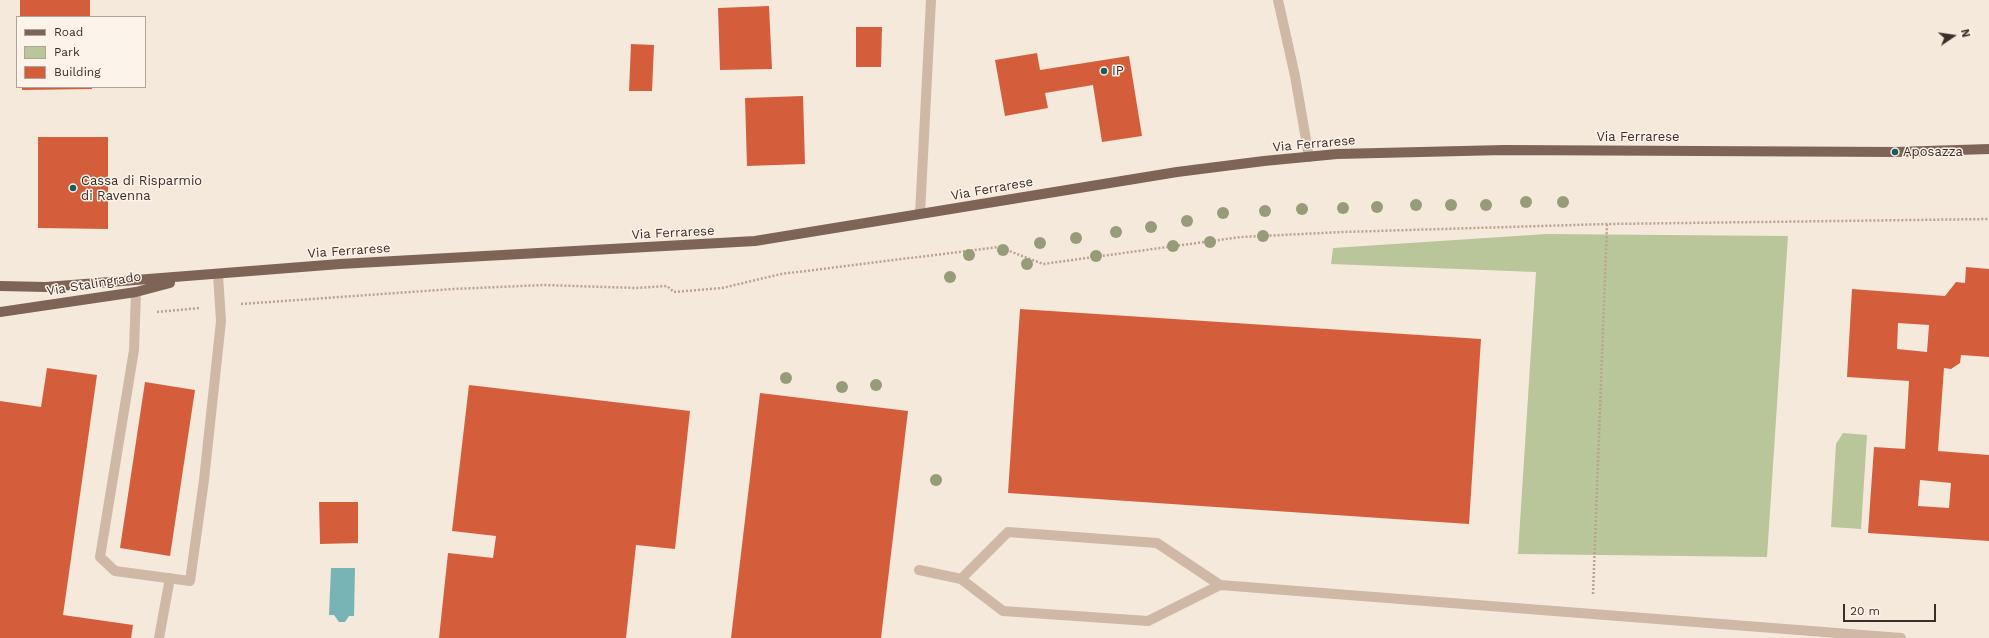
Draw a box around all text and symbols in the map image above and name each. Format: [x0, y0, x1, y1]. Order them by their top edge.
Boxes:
legend [16, 16, 146, 88]
north arrow [1933, 16, 1973, 56]
text: Road [54, 25, 83, 39]
text: N [1958, 28, 1972, 39]
text: Park [54, 45, 80, 59]
place label: IP [1112, 63, 1124, 79]
text: Building [54, 65, 101, 79]
marker: IP [1099, 66, 1109, 76]
street label: Via Ferrarese [1596, 129, 1680, 145]
street label: Via Ferrarese [1272, 133, 1356, 155]
place label: Aposazza [1903, 144, 1963, 160]
marker: Aposazza [1890, 147, 1900, 157]
place label: Cassa di Risparmio di Ravenna [81, 173, 202, 204]
street label: Via Ferrarese [950, 174, 1034, 204]
marker: Cassa di Risparmio di Ravenna [68, 183, 78, 193]
street label: Via Ferrarese [631, 223, 715, 243]
street label: Via Ferrarese [307, 240, 391, 262]
street label: Via Stalingrado [46, 269, 142, 299]
scale bar [1845, 596, 1938, 622]
text: 20 m [1850, 604, 1880, 618]

